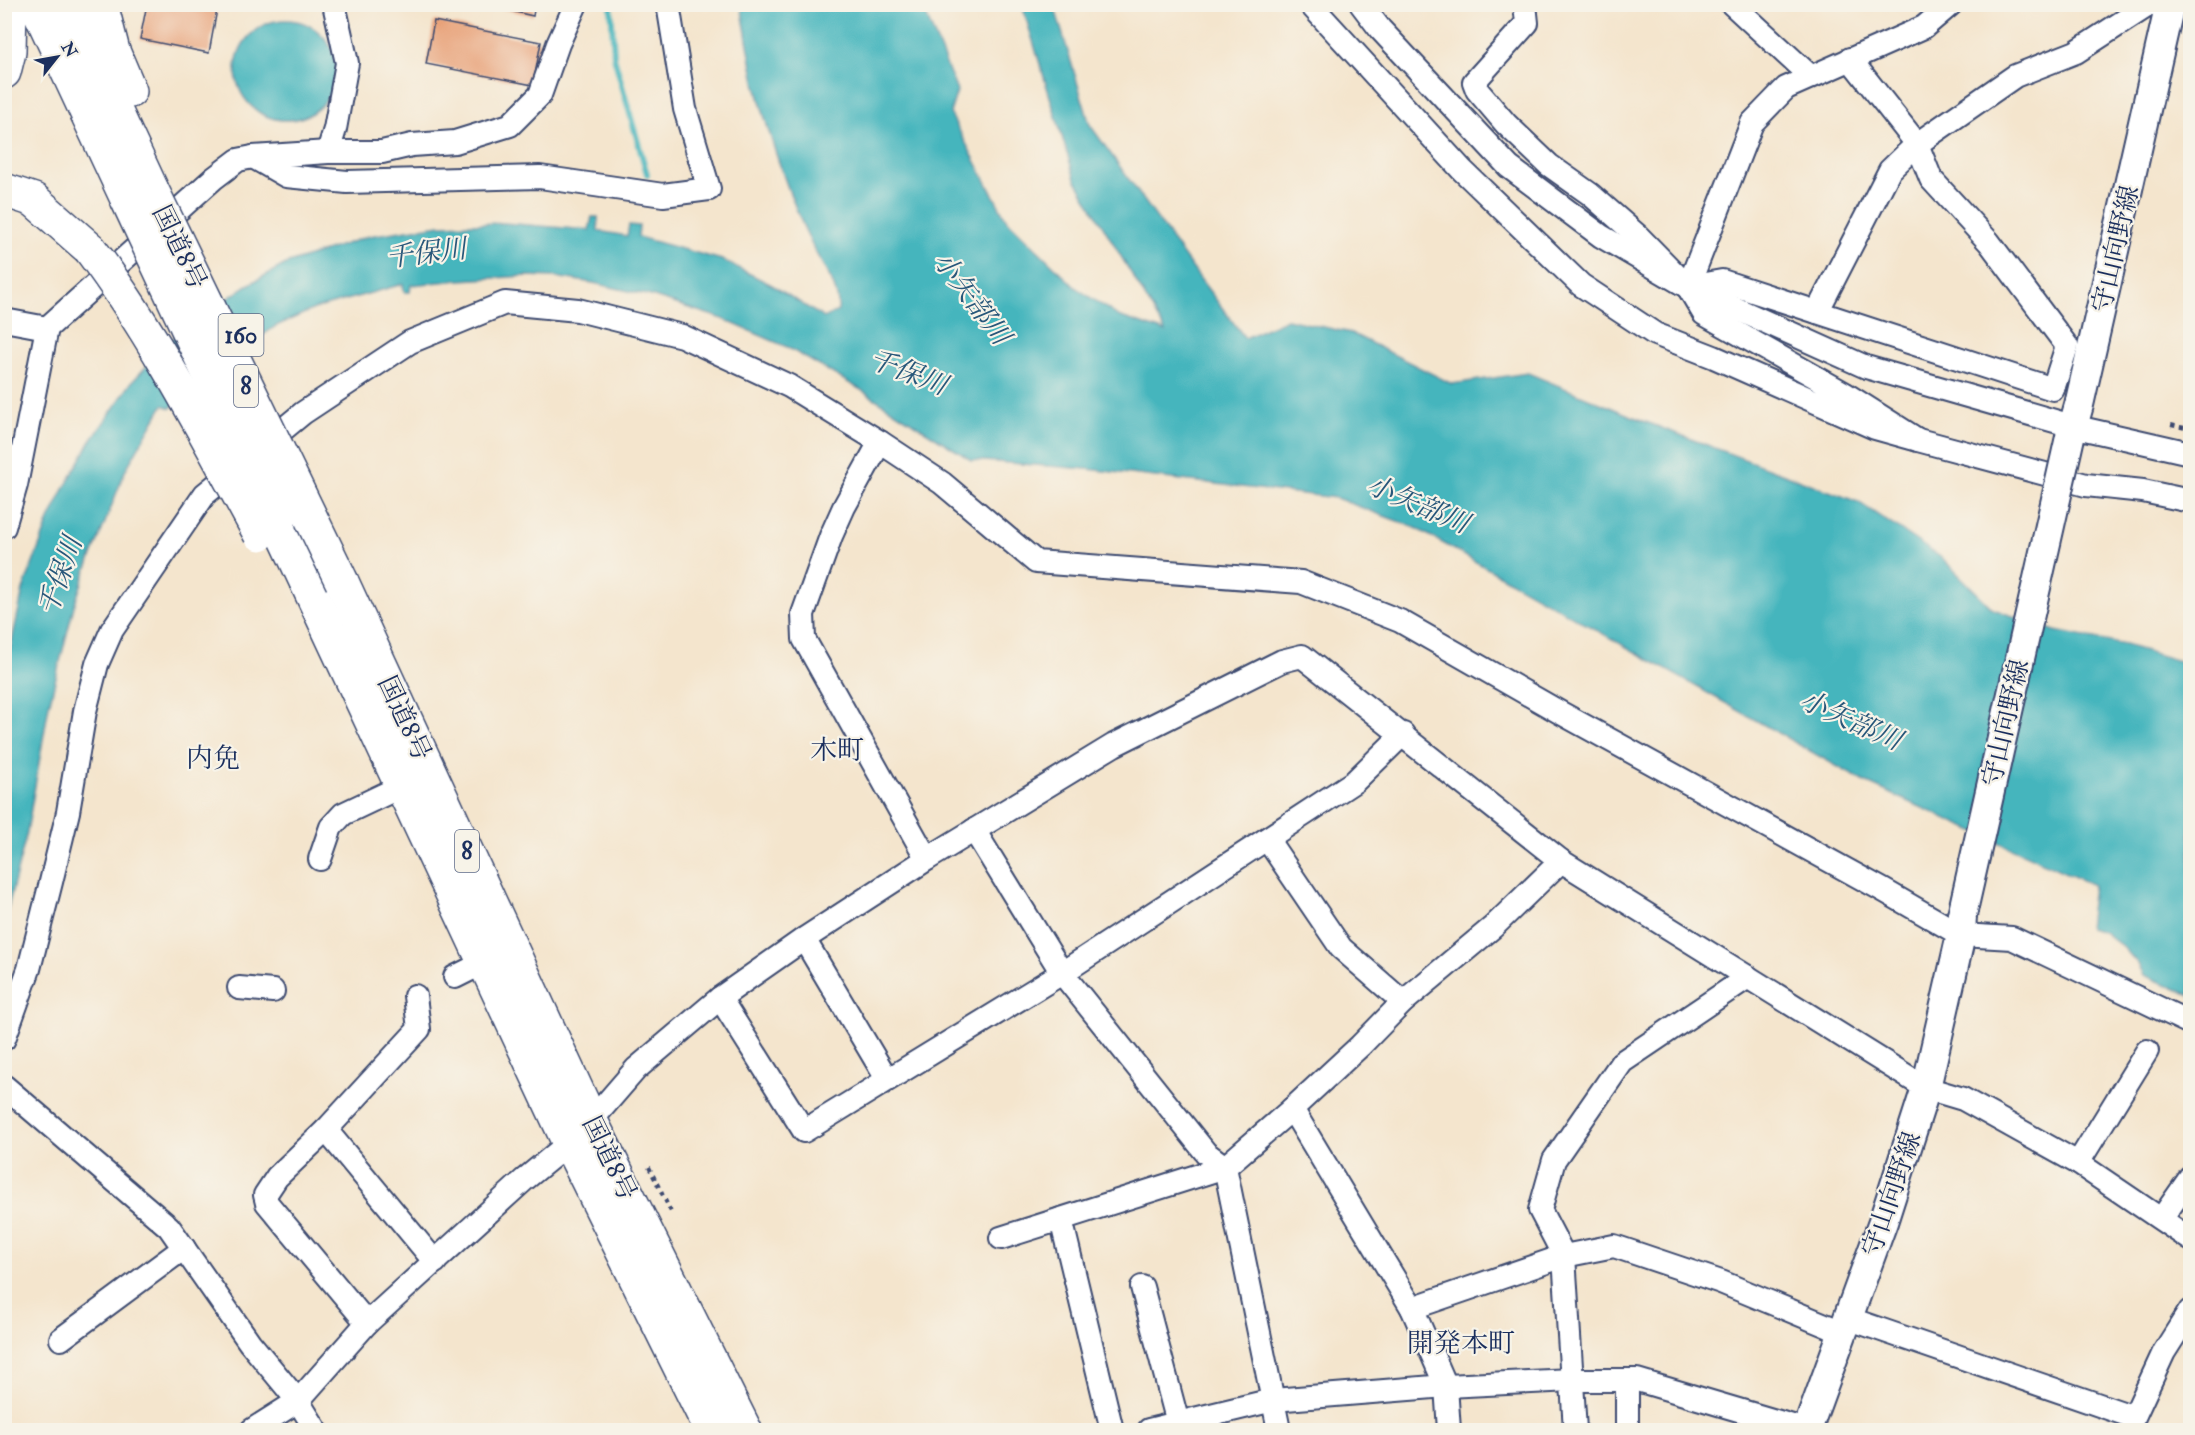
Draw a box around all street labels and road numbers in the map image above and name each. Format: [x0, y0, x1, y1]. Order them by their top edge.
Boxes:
street label: 守山向野線 [2086, 182, 2146, 316]
street label: 国道8号 [145, 200, 213, 295]
road number: 160 [218, 314, 264, 356]
road number: 8 [234, 365, 258, 407]
street label: 守山向野線 [1976, 656, 2036, 790]
street label: 国道8号 [371, 671, 438, 766]
road number: 8 [455, 830, 479, 872]
street label: 国道8号 [575, 1111, 643, 1206]
street label: 守山向野線 [1856, 1128, 1928, 1261]

